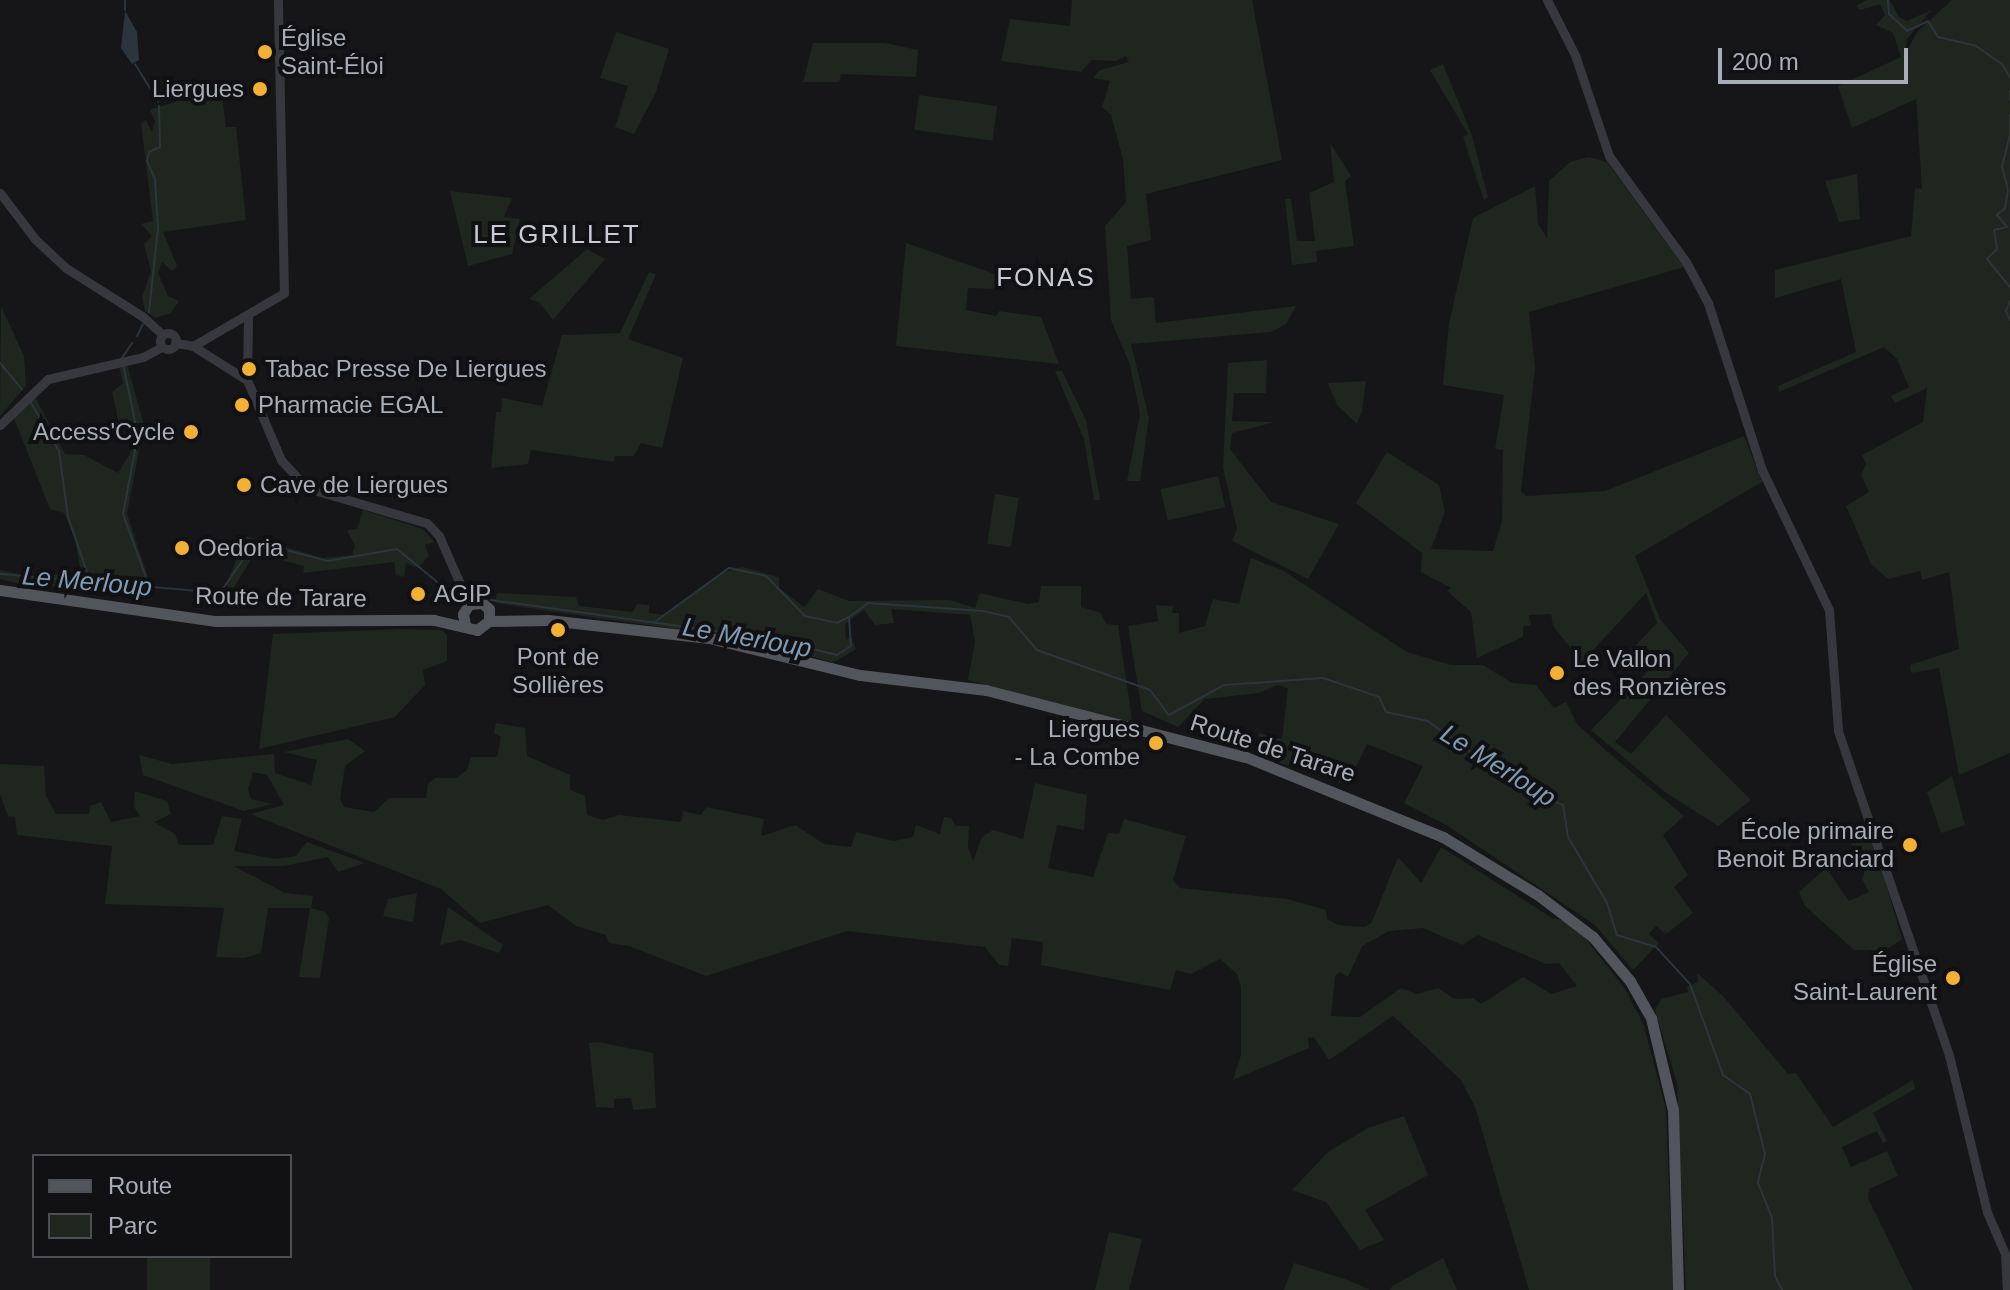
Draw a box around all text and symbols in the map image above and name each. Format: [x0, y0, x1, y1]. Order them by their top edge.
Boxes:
place label: Église Saint-Éloi [281, 24, 384, 80]
scale bar [1722, 32, 1912, 82]
marker: Église Saint-Éloi [256, 43, 274, 61]
text: 200 m [1732, 48, 1799, 75]
place label: Liergues [152, 75, 244, 103]
marker: Liergues [251, 80, 269, 98]
district label: LE GRILLET [473, 219, 641, 251]
district label: FONAS [996, 262, 1096, 294]
place label: Tabac Presse De Liergues [265, 355, 546, 383]
marker: Tabac Presse De Liergues [240, 360, 258, 378]
place label: Pharmacie EGAL [258, 391, 443, 419]
marker: Pharmacie EGAL [233, 396, 251, 414]
place label: Access'Cycle [33, 418, 175, 446]
marker: Access'Cycle [182, 423, 200, 441]
place label: Cave de Liergues [260, 471, 448, 499]
marker: Cave de Liergues [235, 476, 253, 494]
place label: Oedoria [198, 534, 283, 562]
marker: Oedoria [173, 539, 191, 557]
water label: Le Merloup [21, 561, 153, 603]
place label: AGIP [434, 580, 491, 608]
street label: Route de Tarare [195, 581, 367, 613]
marker: AGIP [409, 585, 427, 603]
water label: Le Merloup [680, 611, 814, 665]
marker: Pont de Sollières [549, 621, 567, 639]
place label: Pont de Sollières [512, 643, 604, 699]
place label: Le Vallon des Ronzières [1573, 645, 1726, 701]
marker: Le Vallon des Ronzières [1548, 664, 1566, 682]
street label: Route de Tarare [1187, 708, 1359, 788]
place label: Liergues - La Combe [1015, 715, 1140, 771]
water label: Le Merloup [1435, 718, 1561, 814]
marker: Liergues - La Combe [1147, 734, 1165, 752]
place label: École primaire Benoit Branciard [1717, 817, 1894, 873]
marker: École primaire Benoit Branciard [1901, 836, 1919, 854]
place label: Église Saint-Laurent [1793, 950, 1937, 1006]
marker: Église Saint-Laurent [1944, 969, 1962, 987]
legend [32, 1154, 292, 1258]
text: Route [108, 1172, 172, 1199]
text: Parc [108, 1212, 157, 1239]

